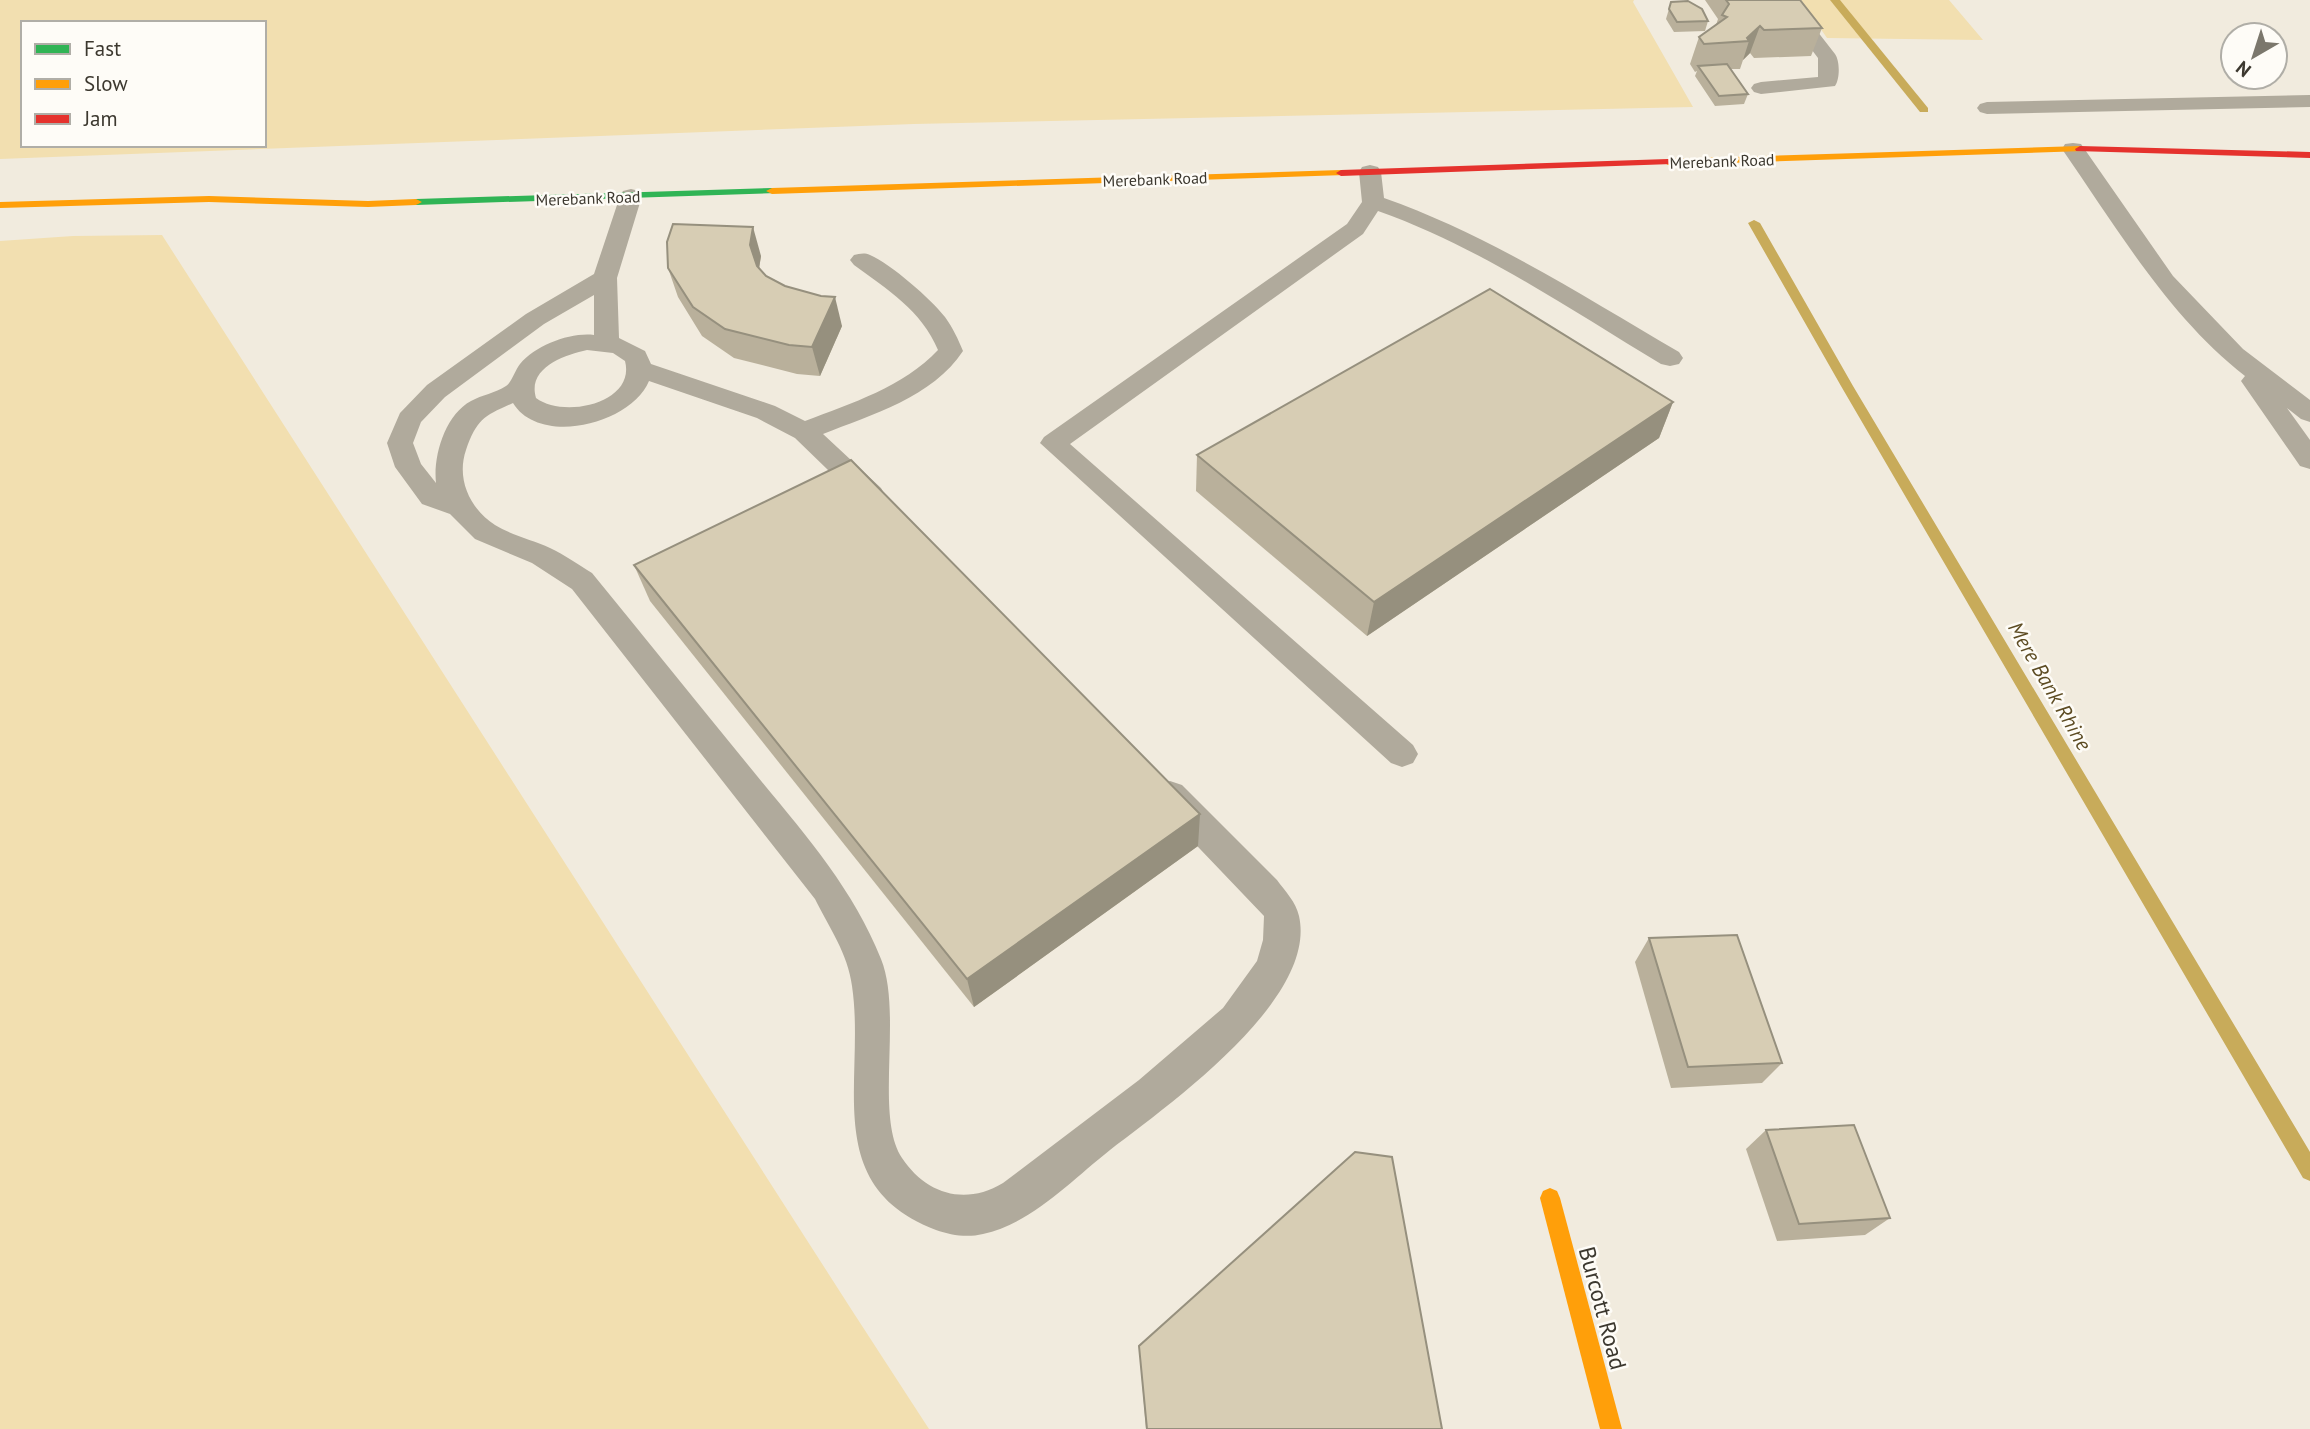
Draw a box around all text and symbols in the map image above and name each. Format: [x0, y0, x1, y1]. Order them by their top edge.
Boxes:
legend [21, 21, 266, 147]
north arrow [2219, 21, 2289, 91]
text: Fast [84, 35, 121, 62]
text: N [2231, 56, 2256, 82]
text: Slow [84, 70, 128, 97]
text: Jam [83, 105, 118, 132]
street label: Merebank Road [1669, 149, 1775, 173]
street label: Merebank Road [1102, 167, 1208, 191]
street label: Merebank Road [535, 186, 641, 210]
water label: Mere Bank Rhine [2002, 617, 2098, 755]
street label: Burcott Road [1573, 1243, 1633, 1373]

